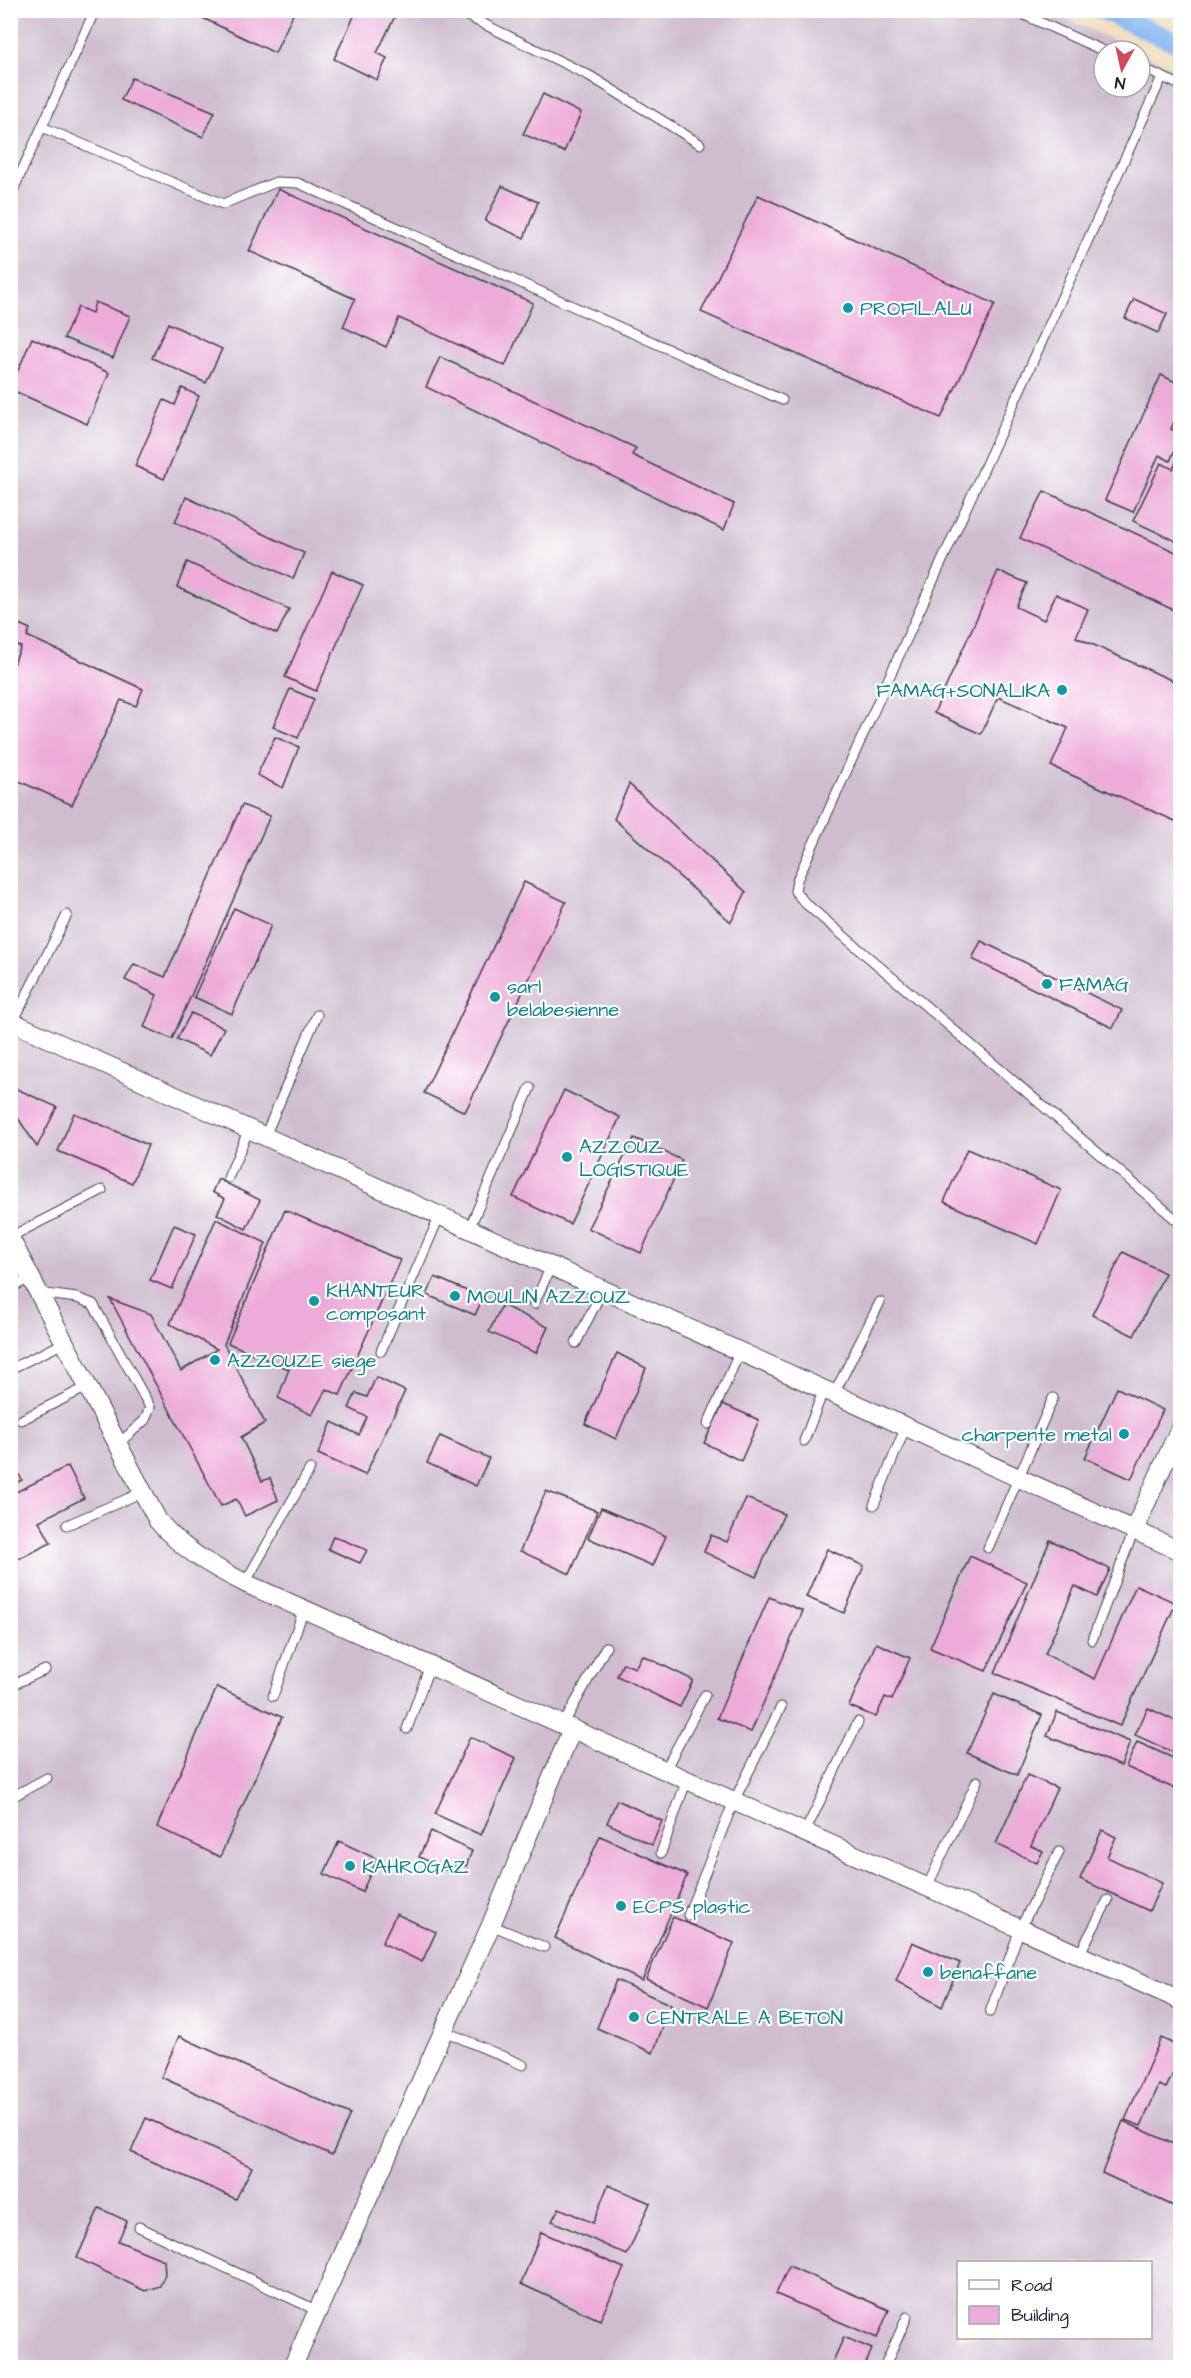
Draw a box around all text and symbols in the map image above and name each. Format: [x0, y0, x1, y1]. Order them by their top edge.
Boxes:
north arrow [1092, 39, 1152, 99]
text: N [1114, 71, 1127, 94]
place label: PROFIL.ALU [860, 295, 972, 323]
marker: PROFIL.ALU [841, 301, 855, 315]
place label: FAMAG+SONALIKA [876, 677, 1050, 705]
marker: FAMAG+SONALIKA [1055, 683, 1069, 697]
place label: FAMAG [1059, 971, 1129, 999]
place label: sarl belabesienne [507, 973, 619, 1024]
marker: FAMAG [1040, 977, 1054, 991]
marker: sarl belabesienne [488, 990, 502, 1004]
place label: AZZOUZ LOGISTIQUE [579, 1133, 689, 1184]
marker: AZZOUZ LOGISTIQUE [560, 1150, 574, 1164]
place label: KHANTEUR composant [326, 1277, 426, 1328]
place label: MOULIN AZZOUZ [467, 1283, 630, 1311]
marker: MOULIN AZZOUZ [448, 1289, 462, 1303]
marker: KHANTEUR composant [307, 1294, 321, 1308]
place label: AZZOUZE siege [227, 1347, 377, 1376]
marker: AZZOUZE siege [208, 1353, 222, 1367]
place label: charpente metal [962, 1421, 1112, 1449]
marker: charpente metal [1117, 1427, 1131, 1441]
place label: KAHROGAZ [362, 1853, 469, 1881]
marker: KAHROGAZ [343, 1859, 357, 1873]
place label: ECPS plastic [633, 1893, 751, 1921]
marker: ECPS plastic [614, 1899, 628, 1913]
place label: benaffane [940, 1959, 1037, 1987]
marker: benaffane [921, 1965, 935, 1979]
place label: CENTRALE A BETON [646, 2004, 843, 2032]
marker: CENTRALE A BETON [627, 2010, 641, 2024]
legend [957, 2261, 1152, 2339]
text: Road [1011, 2273, 1052, 2298]
text: Building [1011, 2303, 1069, 2329]

